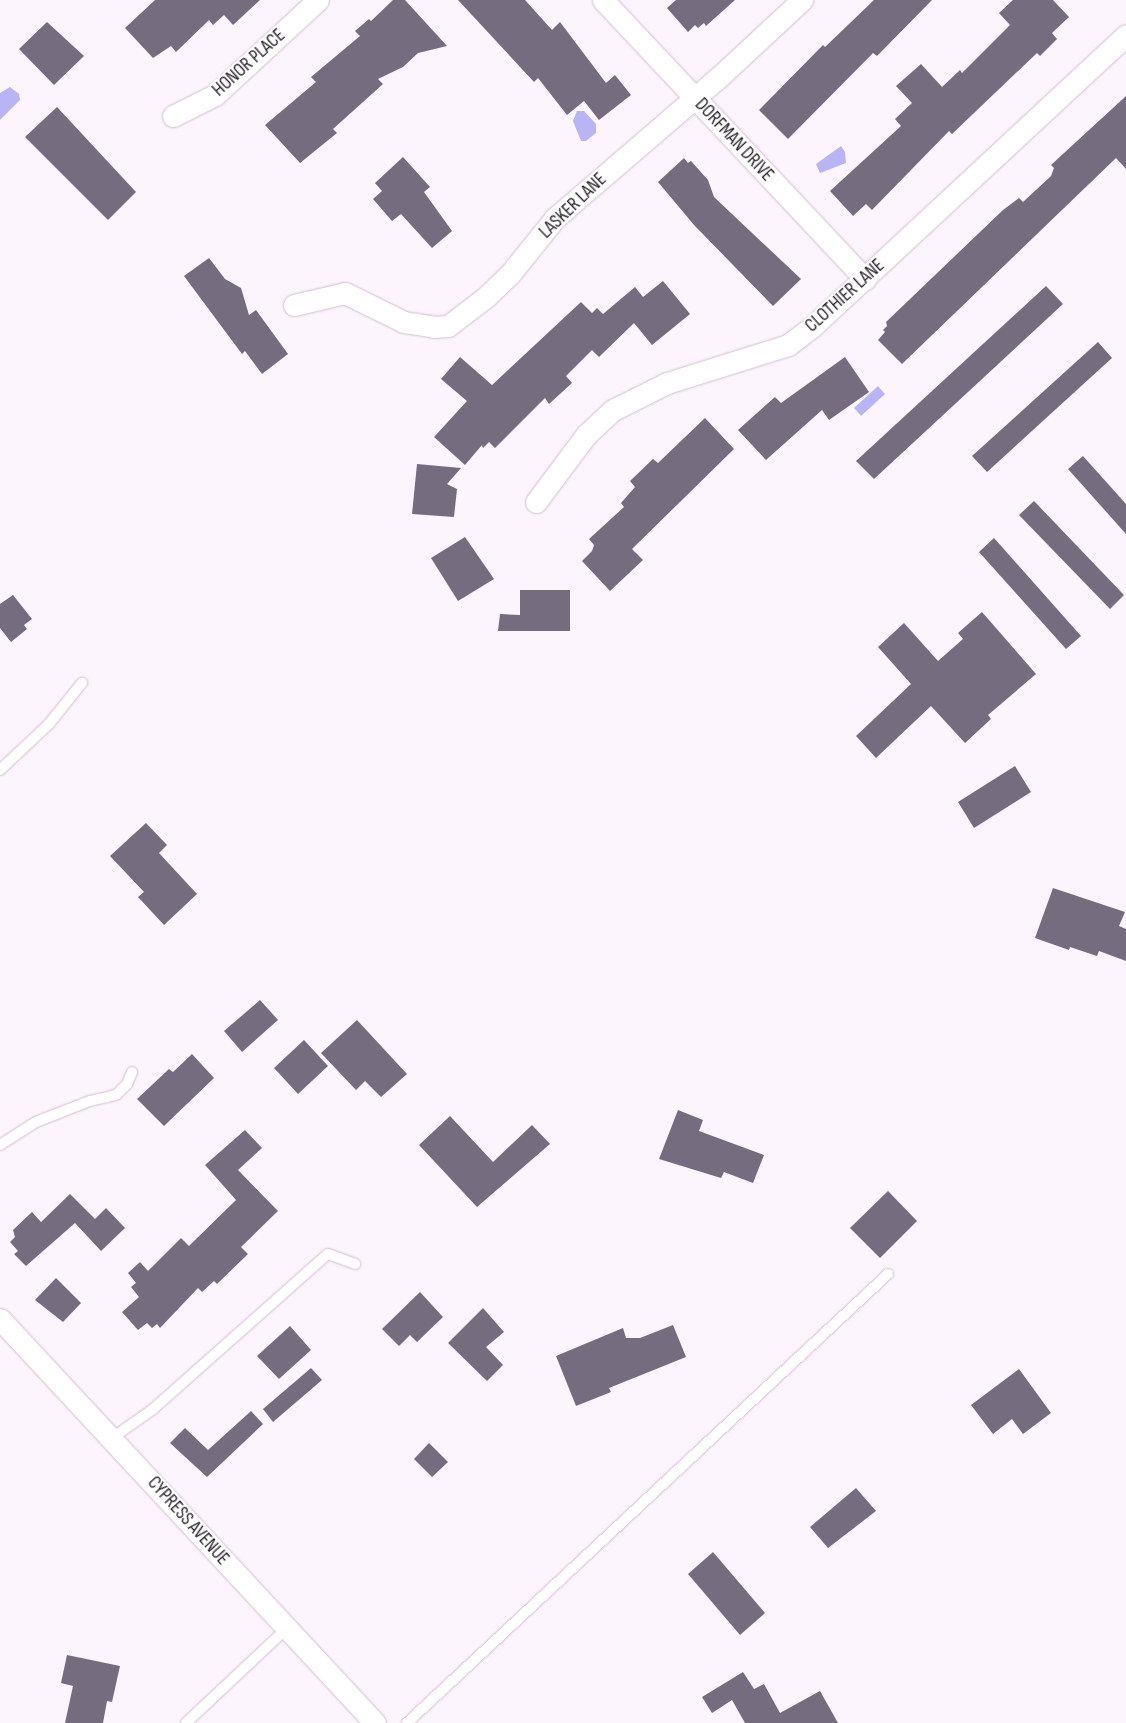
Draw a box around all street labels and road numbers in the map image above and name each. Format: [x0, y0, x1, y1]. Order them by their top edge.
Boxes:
street label: HONOR PLACE [208, 24, 290, 102]
street label: DORFMAN DRIVE [690, 94, 778, 186]
street label: LASKER LANE [535, 168, 611, 244]
street label: CLOTHIER LANE [801, 255, 889, 337]
street label: CYPRESS AVENUE [142, 1472, 234, 1570]

